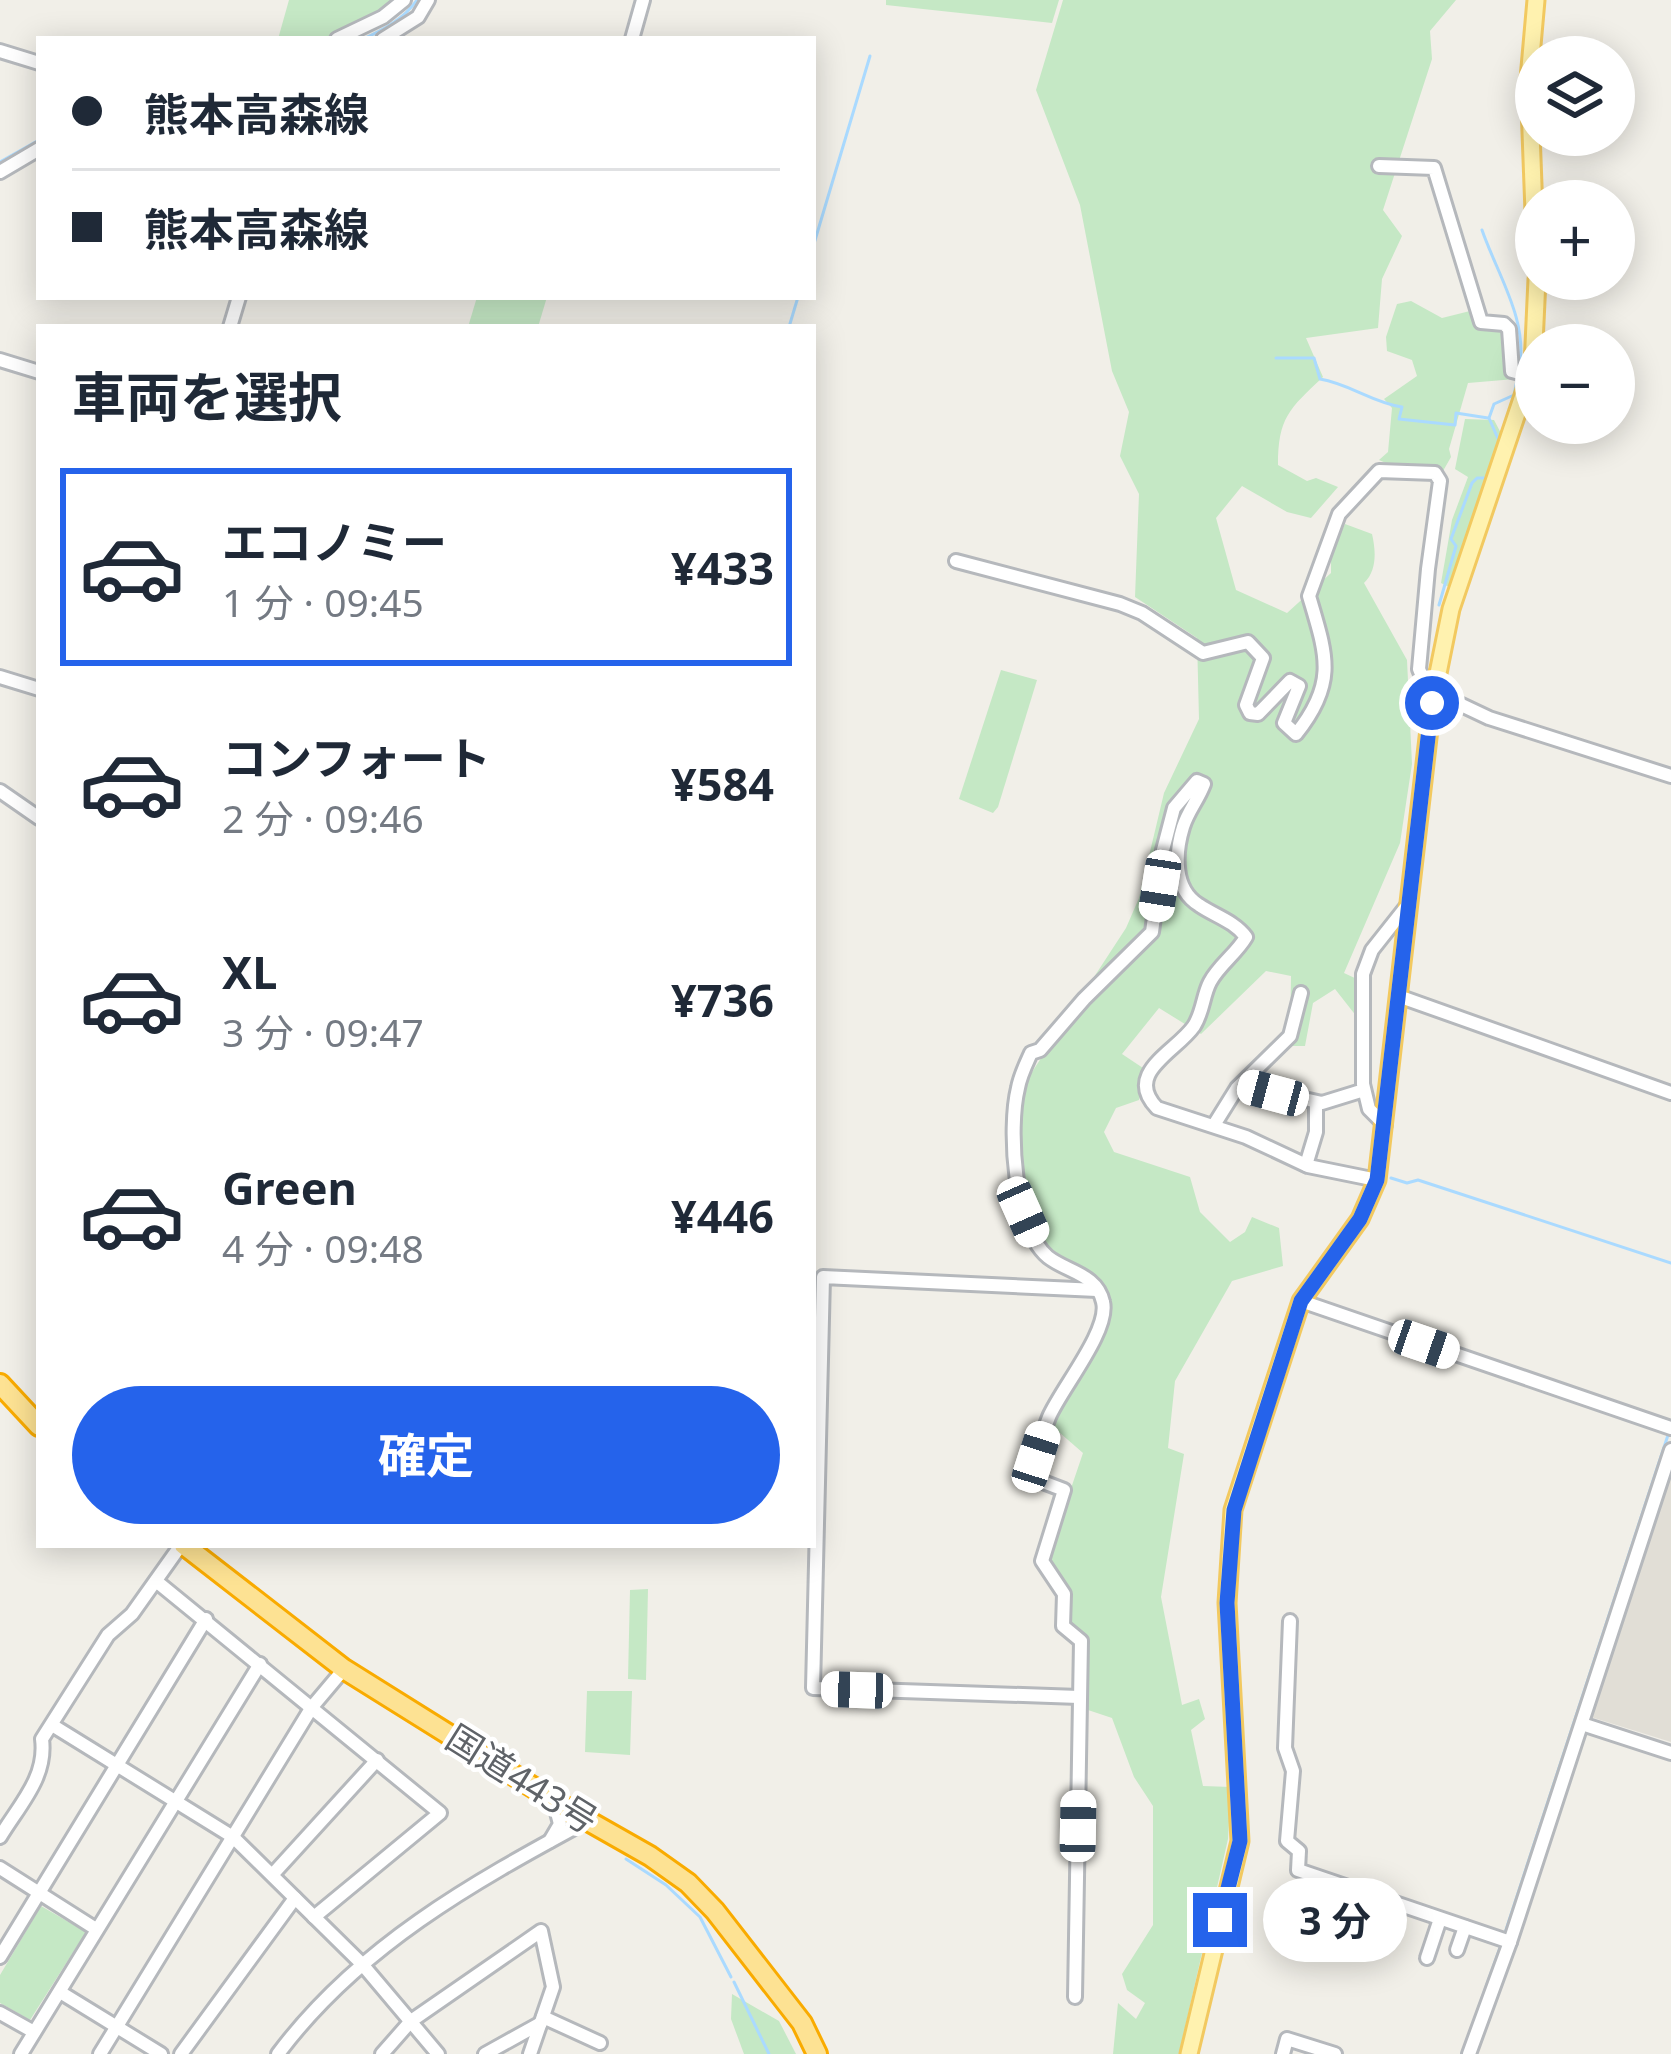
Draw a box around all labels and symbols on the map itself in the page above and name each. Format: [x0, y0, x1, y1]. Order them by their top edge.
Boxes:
route start [1405, 676, 1459, 730]
car [1137, 848, 1183, 924]
car [1234, 1066, 1312, 1120]
car [992, 1172, 1054, 1252]
car [1384, 1315, 1464, 1373]
car [1008, 1417, 1064, 1497]
car [820, 1671, 894, 1709]
street label: 国道443号 [437, 1713, 607, 1844]
car [1059, 1790, 1097, 1862]
callout: 3 分 [1262, 1878, 1406, 1962]
route end [1193, 1893, 1247, 1947]

